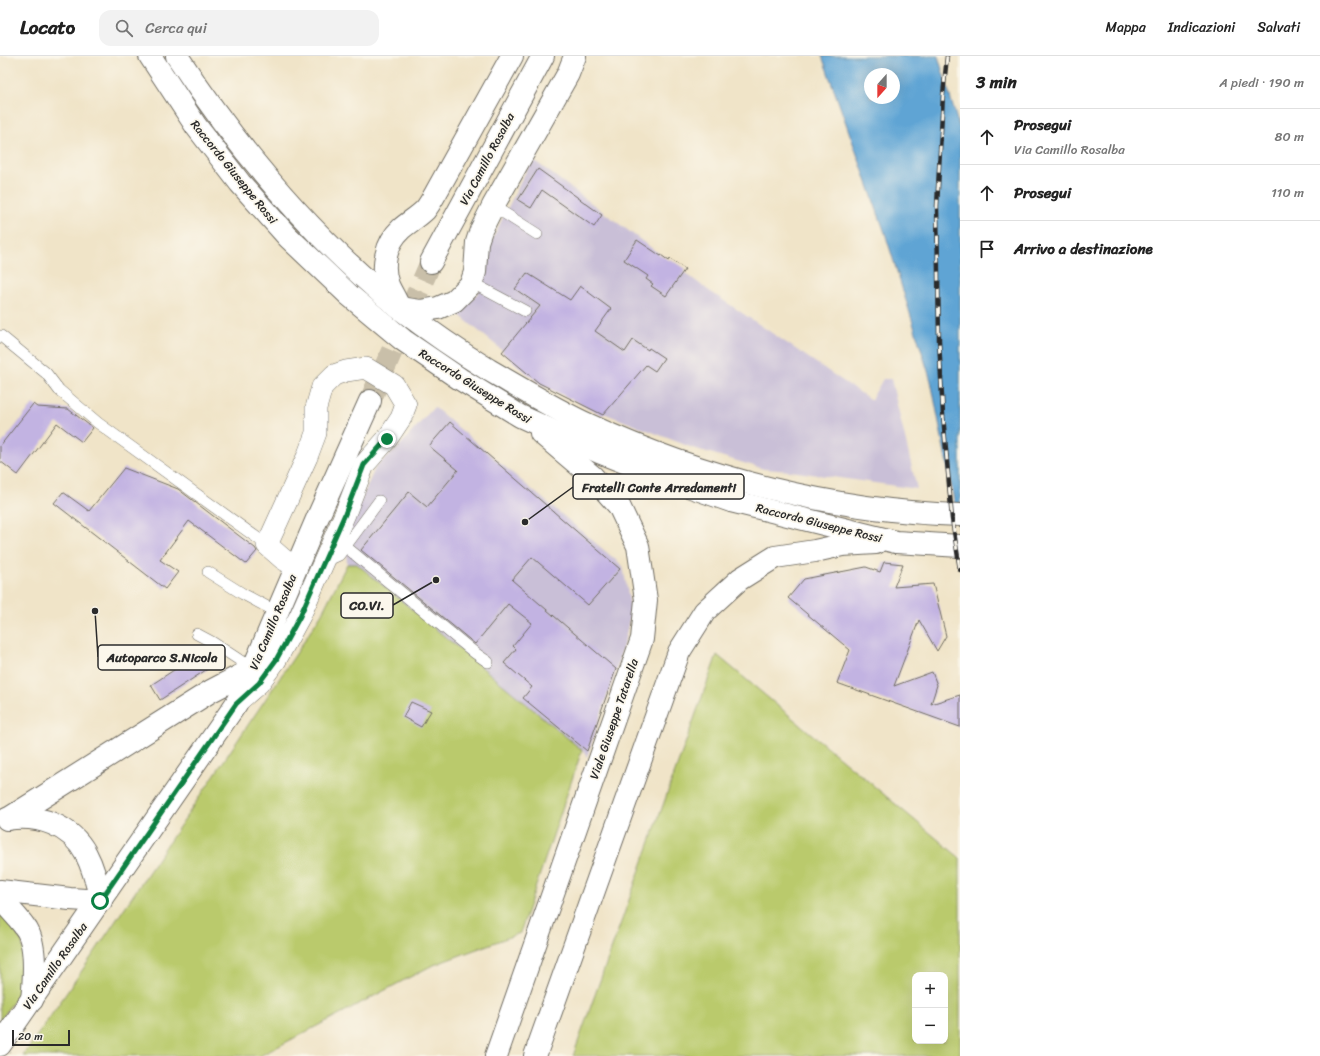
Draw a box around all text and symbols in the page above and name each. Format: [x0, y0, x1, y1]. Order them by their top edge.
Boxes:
search box [99, 10, 379, 46]
text: Locato [20, 11, 75, 44]
text: Cerca qui [145, 15, 207, 41]
text: Mappa [1105, 15, 1146, 40]
text: Indicazioni [1168, 15, 1235, 40]
text: Salvati [1257, 15, 1300, 40]
icon: search [113, 17, 135, 39]
text: 3 min [976, 67, 1017, 97]
north arrow [864, 68, 900, 104]
text: A piedi · 190 m [1219, 71, 1304, 94]
street label: Via Camillo Rosalba [453, 108, 521, 209]
text: Prosegui [1014, 112, 1071, 138]
street label: Raccordo Giuseppe Rossi [185, 115, 284, 230]
text: 80 m [1275, 125, 1304, 148]
icon: ahead [976, 126, 998, 148]
text: Via Camillo Rosalba [1014, 138, 1125, 161]
text: Prosegui [1014, 180, 1071, 206]
text: 110 m [1271, 181, 1304, 204]
icon: ahead [976, 182, 998, 204]
text: Arrivo a destinazione [1014, 236, 1153, 262]
icon: arrive [976, 238, 998, 260]
street label: Raccordo Giuseppe Rossi [414, 342, 536, 430]
route end [378, 430, 396, 448]
callout: Fratelli Conte Arredamenti [573, 474, 744, 499]
text: Fratelli Conte Arredamenti [581, 476, 737, 499]
street label: Raccordo Giuseppe Rossi [754, 497, 885, 549]
street label: Via Camillo Rosalba [243, 570, 303, 673]
callout: CO.VI. [341, 593, 393, 618]
text: CO.VI. [348, 594, 385, 617]
callout: Autoparco S.Nicola [98, 645, 225, 670]
text: Autoparco S.Nicola [106, 646, 218, 669]
street label: Viale Giuseppe Tatarella [583, 655, 645, 782]
route start [91, 892, 109, 910]
street label: Via Camillo Rosalba [17, 917, 94, 1014]
map controls [912, 972, 948, 1044]
button: + [912, 972, 948, 1008]
button: − [912, 1008, 948, 1044]
text: 20 m [18, 1027, 43, 1046]
scale bar [12, 1028, 70, 1047]

